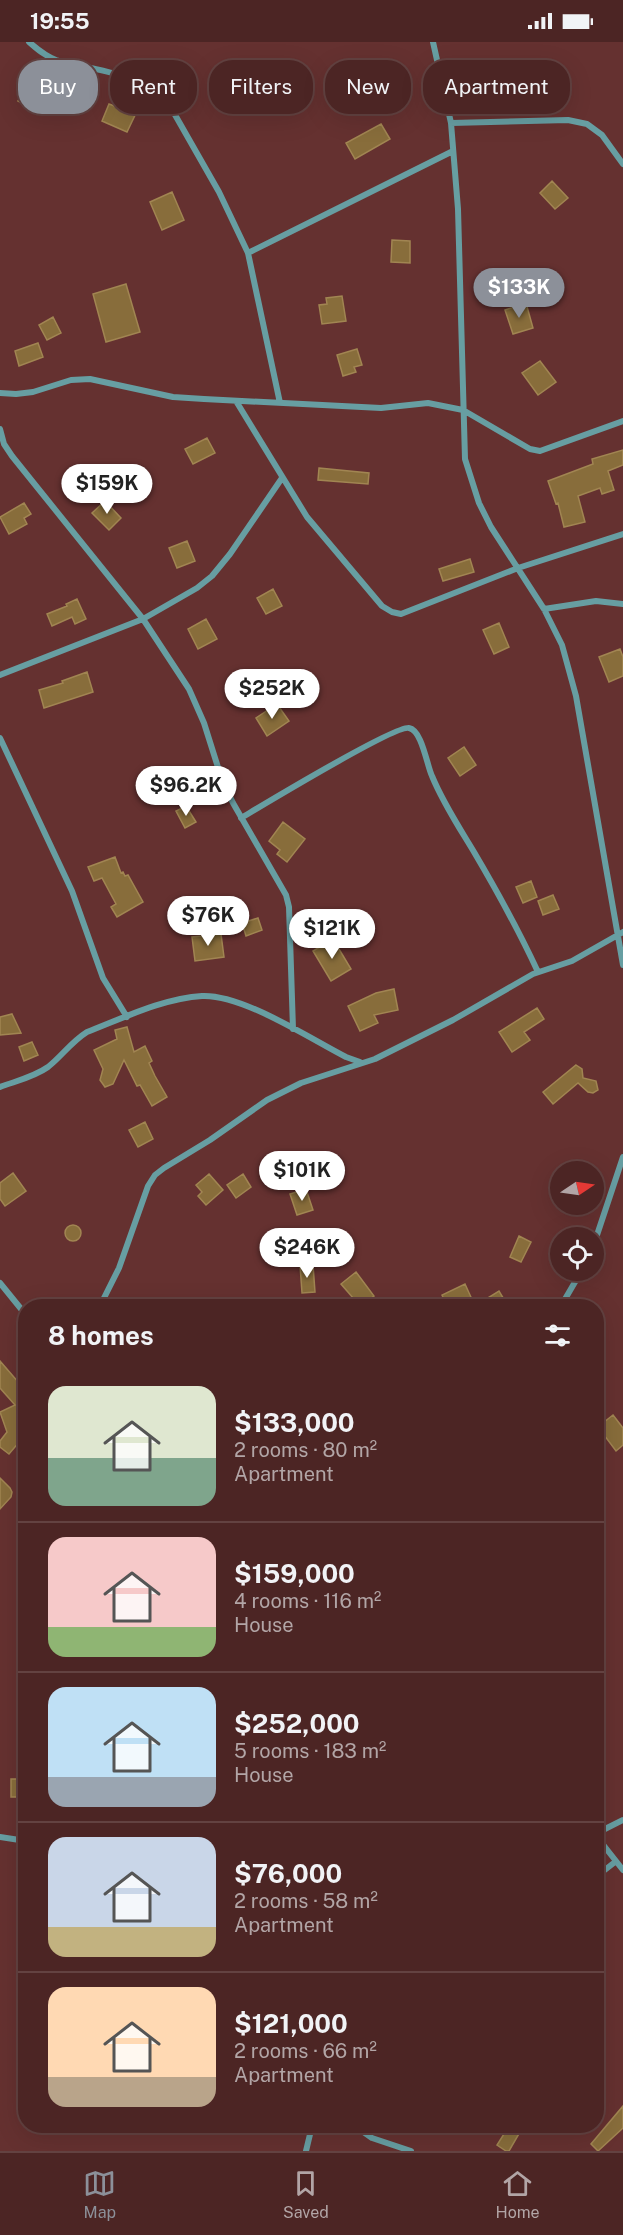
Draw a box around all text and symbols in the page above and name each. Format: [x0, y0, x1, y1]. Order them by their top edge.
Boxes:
text: 19:55 [30, 8, 90, 34]
chip: Buy [18, 60, 98, 114]
chip: Rent [110, 60, 197, 114]
chip: Filters [209, 60, 313, 114]
chip: New [325, 60, 411, 114]
chip: Apartment [423, 60, 570, 114]
pin: $133K [477, 268, 561, 319]
text: $133K [487, 275, 551, 299]
pin: $159K [65, 464, 149, 515]
text: $159K [75, 471, 139, 495]
pin: $252K [230, 669, 314, 720]
text: $252K [239, 676, 305, 700]
pin: $96.2K [137, 766, 235, 817]
text: $96.2K [150, 773, 222, 797]
pin: $76K [172, 896, 244, 947]
text: $76K [181, 903, 235, 927]
pin: $121K [290, 909, 374, 960]
text: $121K [303, 916, 361, 940]
pin: $101K [260, 1151, 344, 1202]
text: $101K [273, 1158, 331, 1182]
north arrow [550, 1161, 604, 1215]
map controls [550, 1161, 604, 1281]
button: locate [550, 1227, 604, 1281]
pin: $246K [265, 1228, 349, 1279]
text: $246K [274, 1235, 340, 1259]
icon: filters [541, 1319, 574, 1352]
text: 8 homes [48, 1320, 154, 1351]
text: $133,000 [234, 1407, 355, 1438]
icon: home [96, 1410, 168, 1482]
text: 2 rooms · 80 m² [234, 1438, 377, 1462]
text: Apartment [234, 1462, 334, 1486]
text: $159,000 [234, 1558, 355, 1589]
icon: home [96, 1561, 168, 1633]
text: 4 rooms · 116 m² [234, 1589, 381, 1613]
text: House [234, 1613, 294, 1637]
text: $252,000 [234, 1708, 360, 1739]
icon: home [96, 1711, 168, 1783]
text: 5 rooms · 183 m² [234, 1739, 386, 1763]
text: House [234, 1763, 294, 1787]
text: $76,000 [234, 1858, 342, 1889]
icon: home [96, 1861, 168, 1933]
text: 2 rooms · 58 m² [234, 1889, 378, 1913]
text: Apartment [234, 1913, 334, 1937]
text: $121,000 [234, 2008, 348, 2039]
icon: home [96, 2011, 168, 2083]
text: 2 rooms · 66 m² [234, 2039, 377, 2063]
text: Apartment [234, 2063, 334, 2087]
tab: Map [83, 2167, 116, 2222]
tab: Saved [283, 2167, 329, 2222]
tab: Home [496, 2167, 540, 2222]

